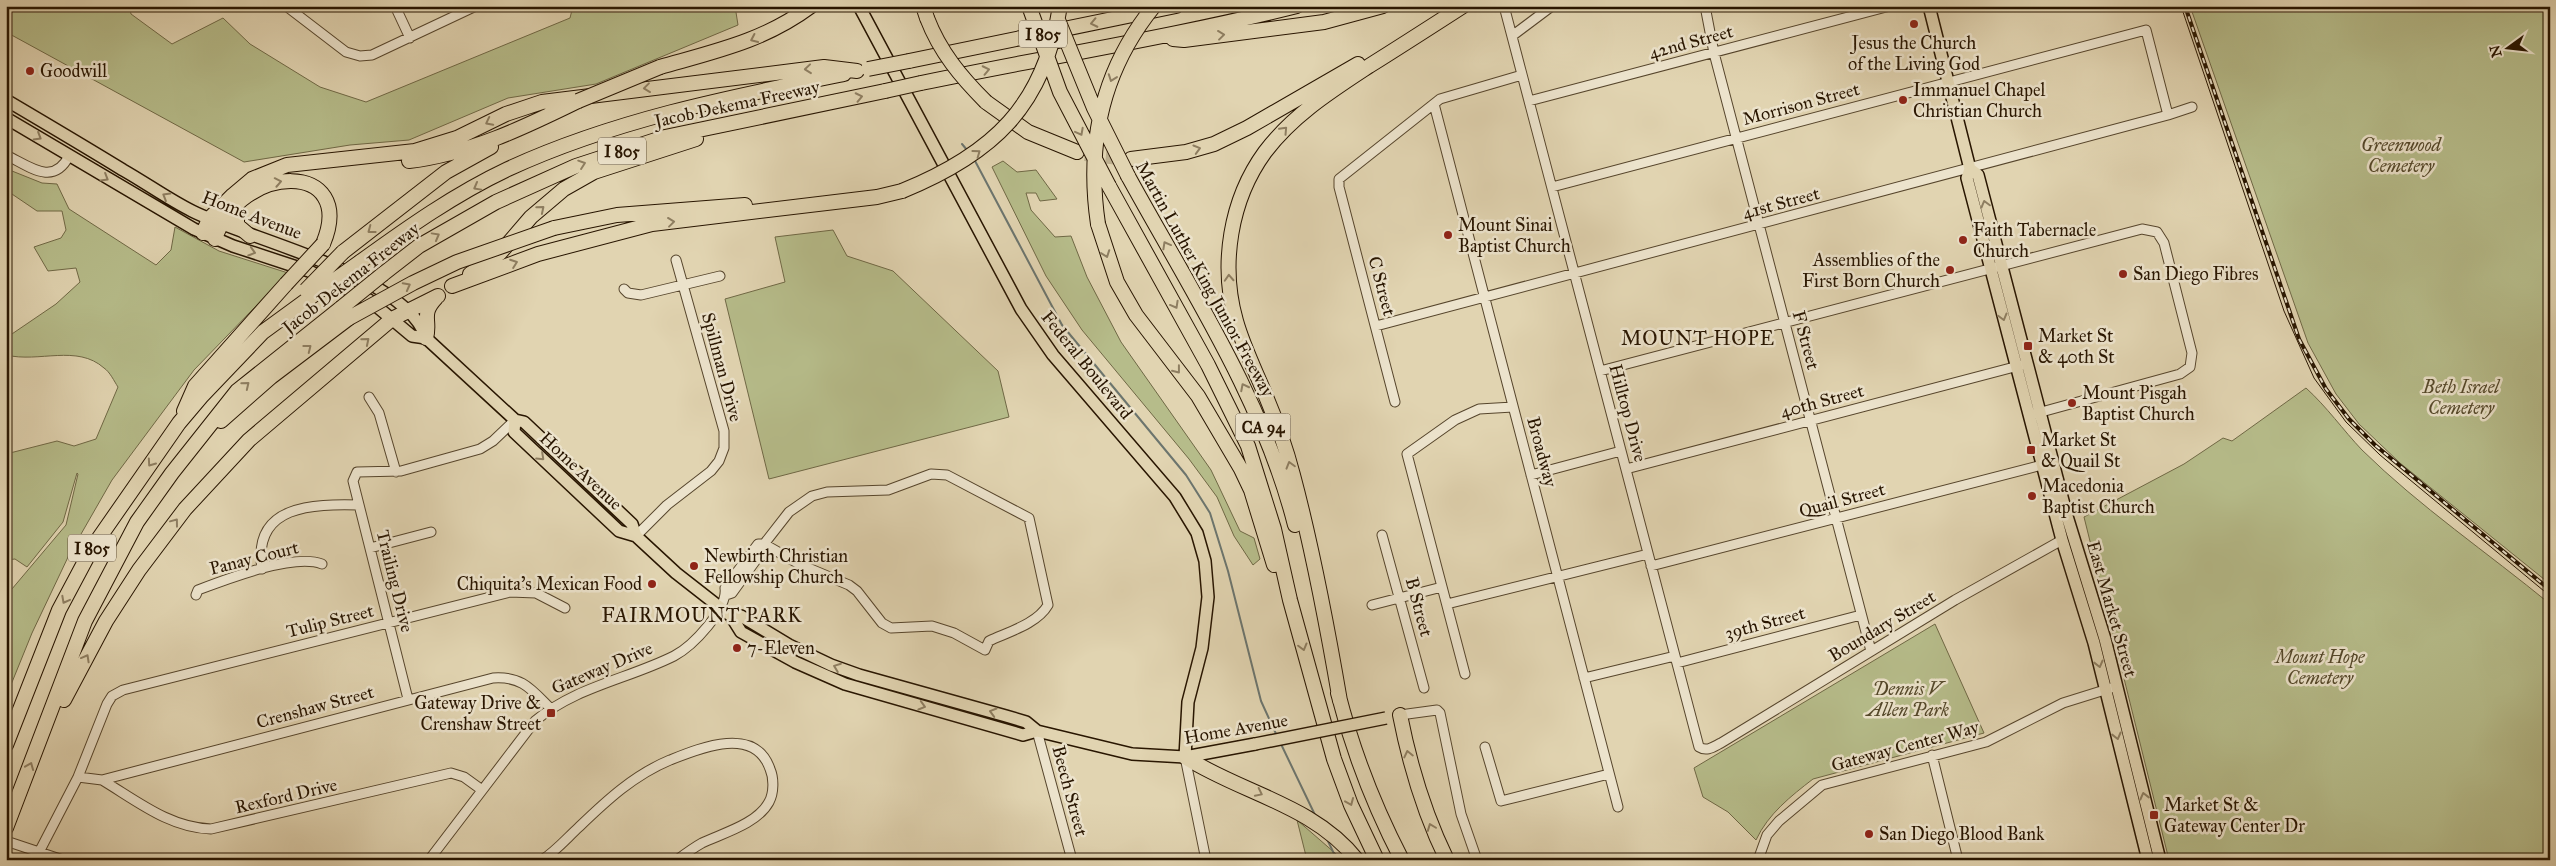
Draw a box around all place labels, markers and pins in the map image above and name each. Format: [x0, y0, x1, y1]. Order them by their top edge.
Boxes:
marker: Jesus the Church of the Living God [1908, 18, 1920, 30]
place label: Jesus the Church of the Living God [1848, 32, 1980, 76]
place label: Goodwill [40, 60, 107, 82]
marker: Goodwill [24, 65, 36, 77]
place label: Immanuel Chapel Christian Church [1913, 79, 2045, 122]
marker: Immanuel Chapel Christian Church [1897, 94, 1909, 106]
place label: Mount Sinai Baptist Church [1458, 214, 1571, 257]
place label: Faith Tabernacle Church [1973, 219, 2096, 262]
marker: Mount Sinai Baptist Church [1442, 229, 1454, 241]
marker: Faith Tabernacle Church [1957, 234, 1969, 246]
place label: Assemblies of the First Born Church [1802, 249, 1940, 292]
place label: San Diego Fibres [2133, 263, 2259, 286]
marker: Assemblies of the First Born Church [1944, 264, 1956, 276]
marker: San Diego Fibres [2117, 268, 2129, 280]
place label: Market St & 40th St [2038, 325, 2115, 368]
marker: Market St & 40th St [2022, 340, 2034, 352]
place label: Mount Pisgah Baptist Church [2082, 382, 2195, 425]
marker: Mount Pisgah Baptist Church [2066, 397, 2078, 409]
place label: Market St & Quail St [2041, 429, 2121, 472]
marker: Market St & Quail St [2025, 444, 2037, 456]
place label: Macedonia Baptist Church [2042, 475, 2155, 518]
marker: Macedonia Baptist Church [2026, 490, 2038, 502]
place label: Newbirth Christian Fellowship Church [704, 545, 848, 588]
marker: Newbirth Christian Fellowship Church [688, 560, 700, 572]
place label: Chiquita's Mexican Food [457, 573, 642, 596]
marker: Chiquita's Mexican Food [646, 578, 658, 590]
place label: 7-Eleven [747, 637, 815, 659]
marker: 7-Eleven [731, 642, 743, 654]
place label: Gateway Drive & Crenshaw Street [414, 692, 542, 735]
marker: Gateway Drive & Crenshaw Street [545, 707, 557, 719]
place label: Market St & Gateway Center Dr [2164, 794, 2305, 837]
marker: Market St & Gateway Center Dr [2148, 809, 2160, 821]
place label: San Diego Blood Bank [1879, 823, 2045, 846]
marker: San Diego Blood Bank [1863, 828, 1875, 840]

